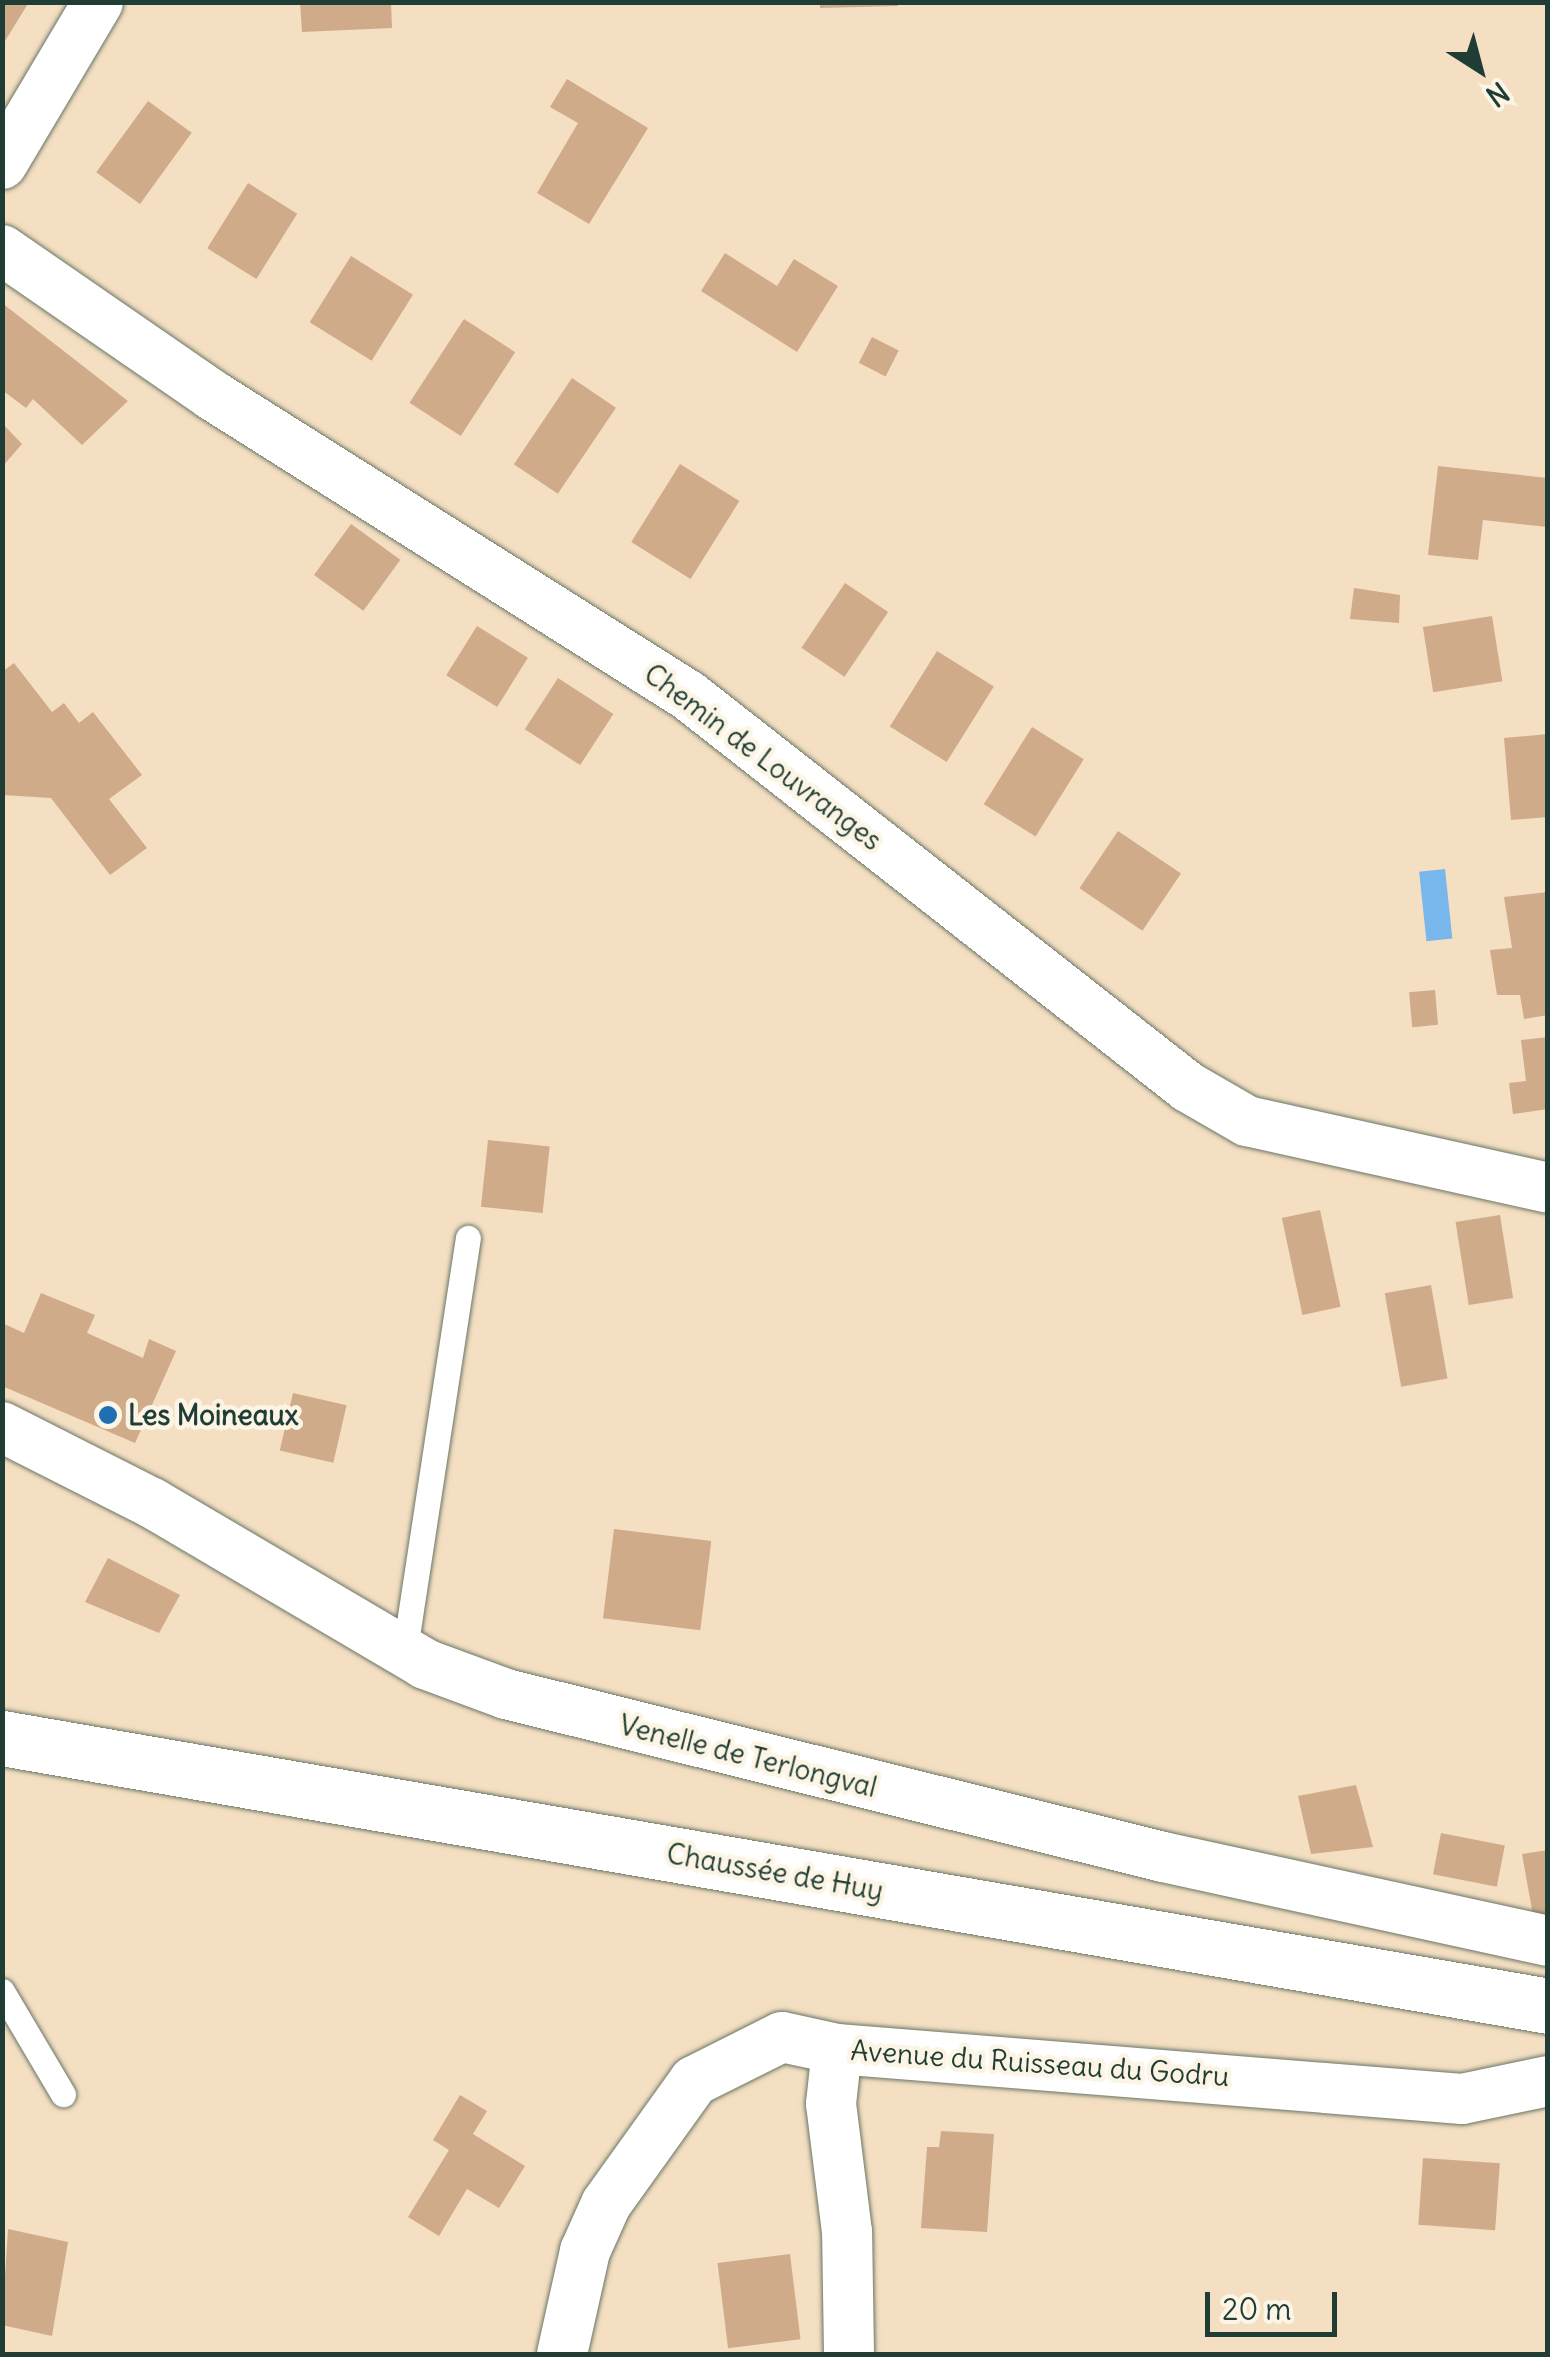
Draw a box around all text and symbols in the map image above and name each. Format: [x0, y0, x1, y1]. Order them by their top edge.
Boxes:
north arrow [1430, 20, 1530, 120]
text: N [1479, 74, 1516, 115]
street label: Chemin de Louvranges [638, 657, 888, 857]
place label: Les Moineaux [128, 1398, 299, 1432]
marker: Les Moineaux [97, 1404, 119, 1426]
street label: Venelle de Terlongval [616, 1708, 880, 1804]
street label: Chaussée de Huy [664, 1836, 886, 1908]
street label: Avenue du Ruisseau du Godru [850, 2033, 1230, 2093]
scale bar [1210, 2272, 1342, 2334]
text: 20 m [1222, 2290, 1292, 2328]

